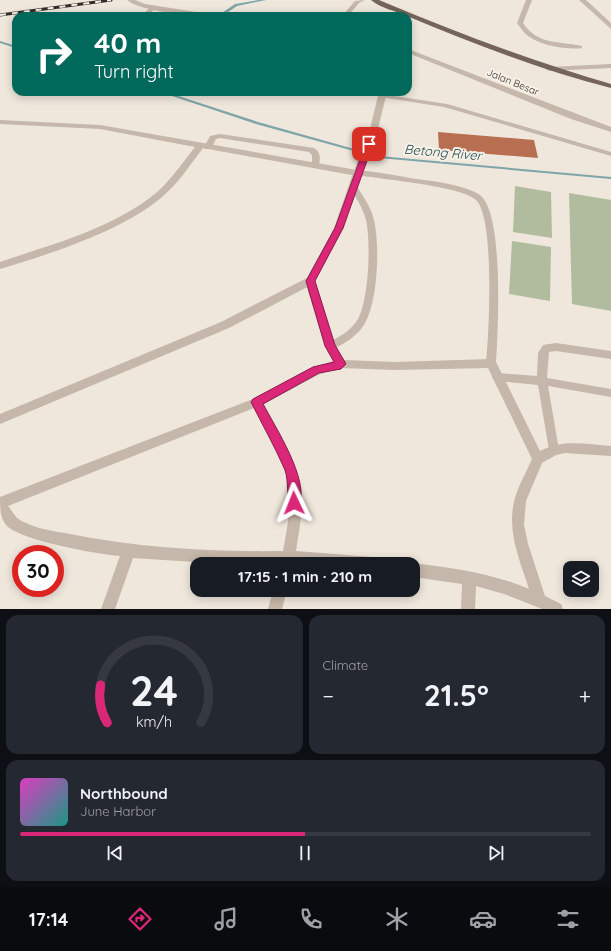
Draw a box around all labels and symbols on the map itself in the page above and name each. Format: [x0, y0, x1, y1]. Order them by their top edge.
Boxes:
street label: Jalan Besar [485, 66, 541, 98]
pin [352, 127, 386, 161]
water label: Betong River [404, 141, 484, 164]
position arrow [273, 482, 315, 524]
speed limit sign: 30 [12, 545, 64, 597]

